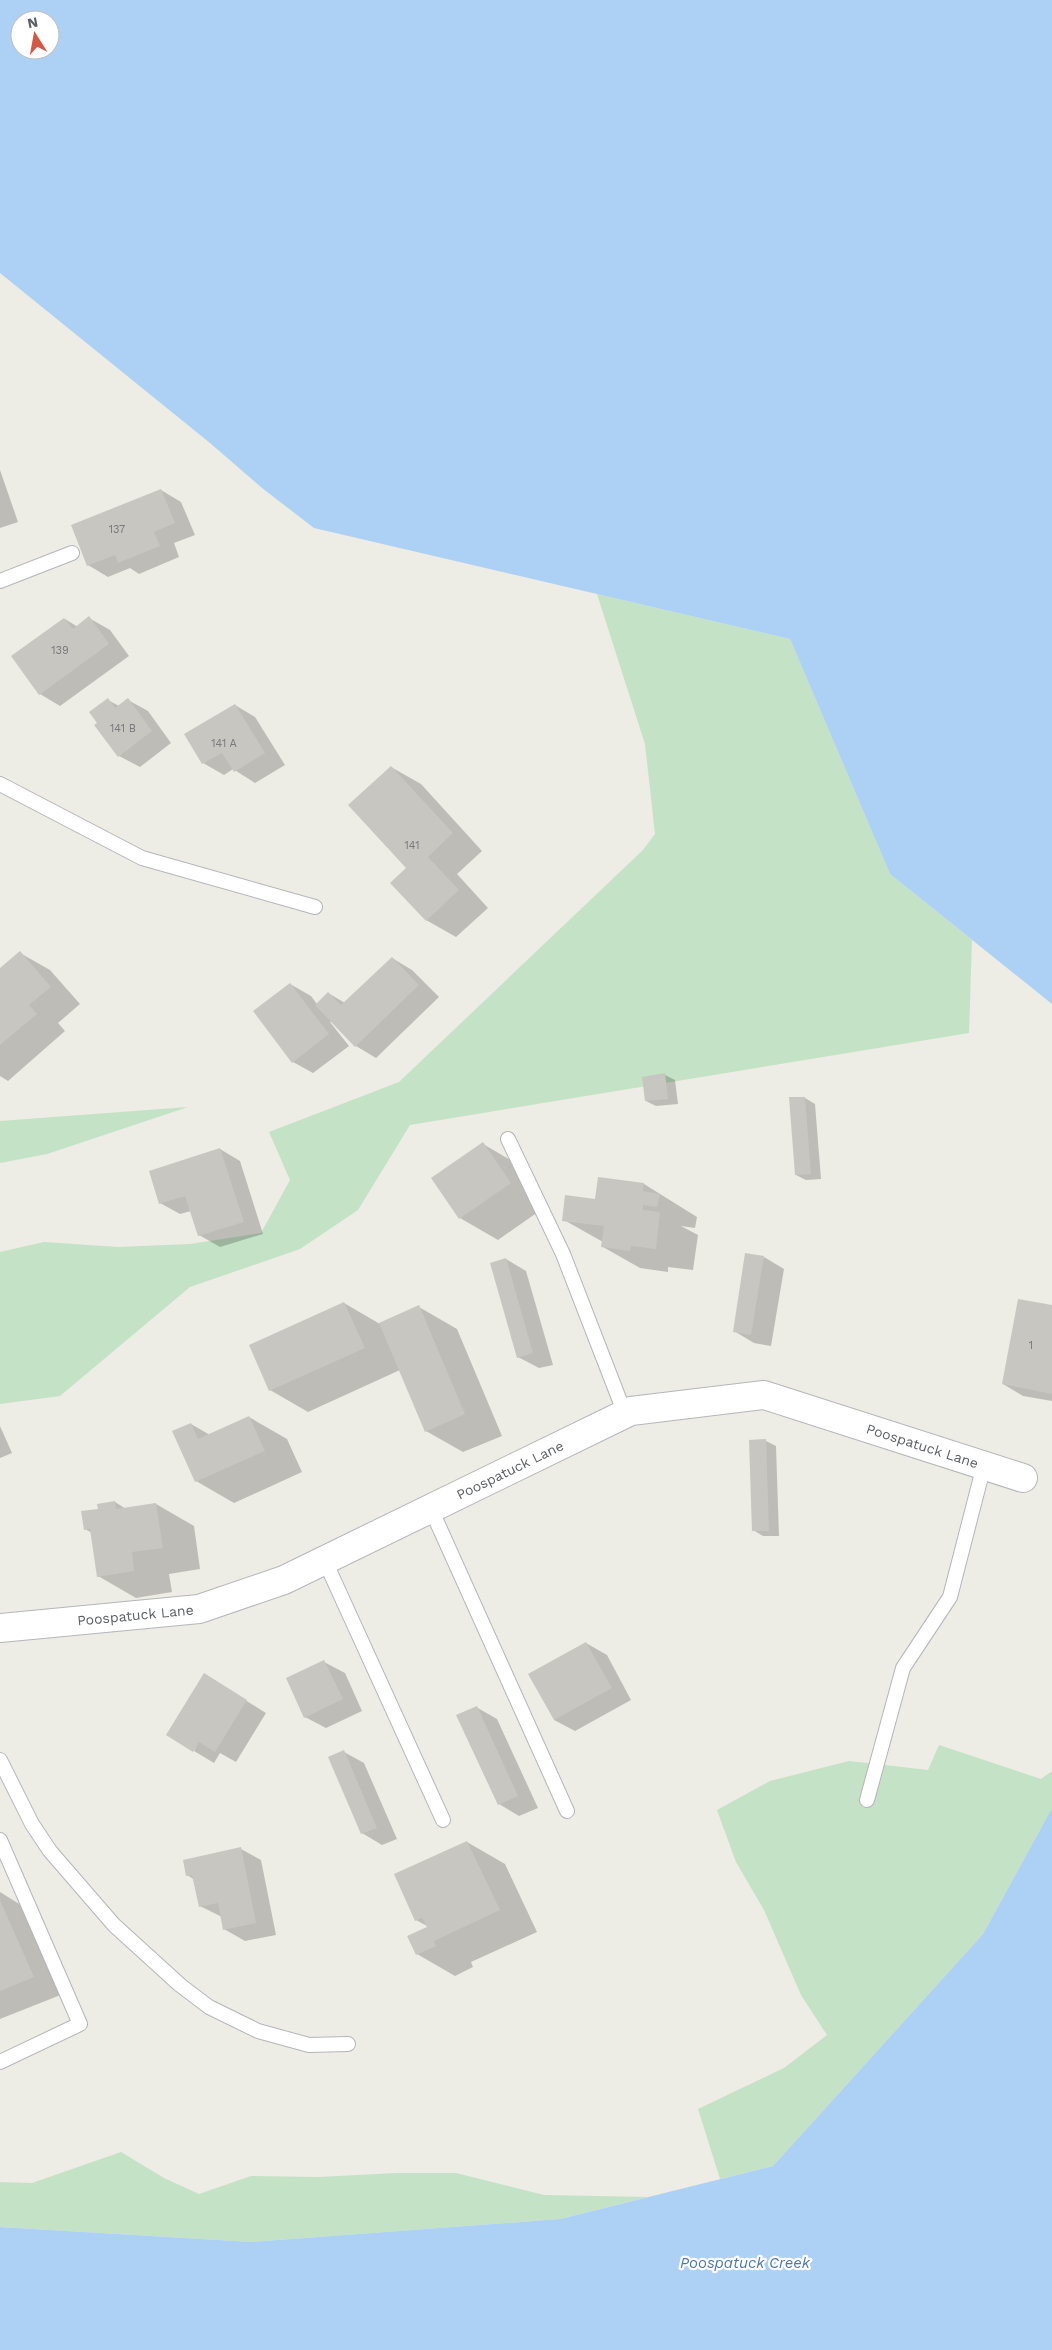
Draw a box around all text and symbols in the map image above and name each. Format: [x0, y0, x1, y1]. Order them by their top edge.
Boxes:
north arrow [10, 10, 60, 60]
text: N [26, 13, 39, 31]
house number: 137 [109, 523, 125, 536]
house number: 139 [51, 644, 69, 657]
house number: 141 B [110, 722, 136, 735]
house number: 141 A [211, 737, 237, 750]
house number: 141 [404, 839, 420, 852]
house number: 1 [1029, 1339, 1033, 1352]
street label: Poospatuck Lane [864, 1420, 981, 1471]
street label: Poospatuck Lane [454, 1437, 566, 1503]
street label: Poospatuck Lane [76, 1602, 194, 1629]
water label: Poospatuck Creek [680, 2254, 811, 2272]

